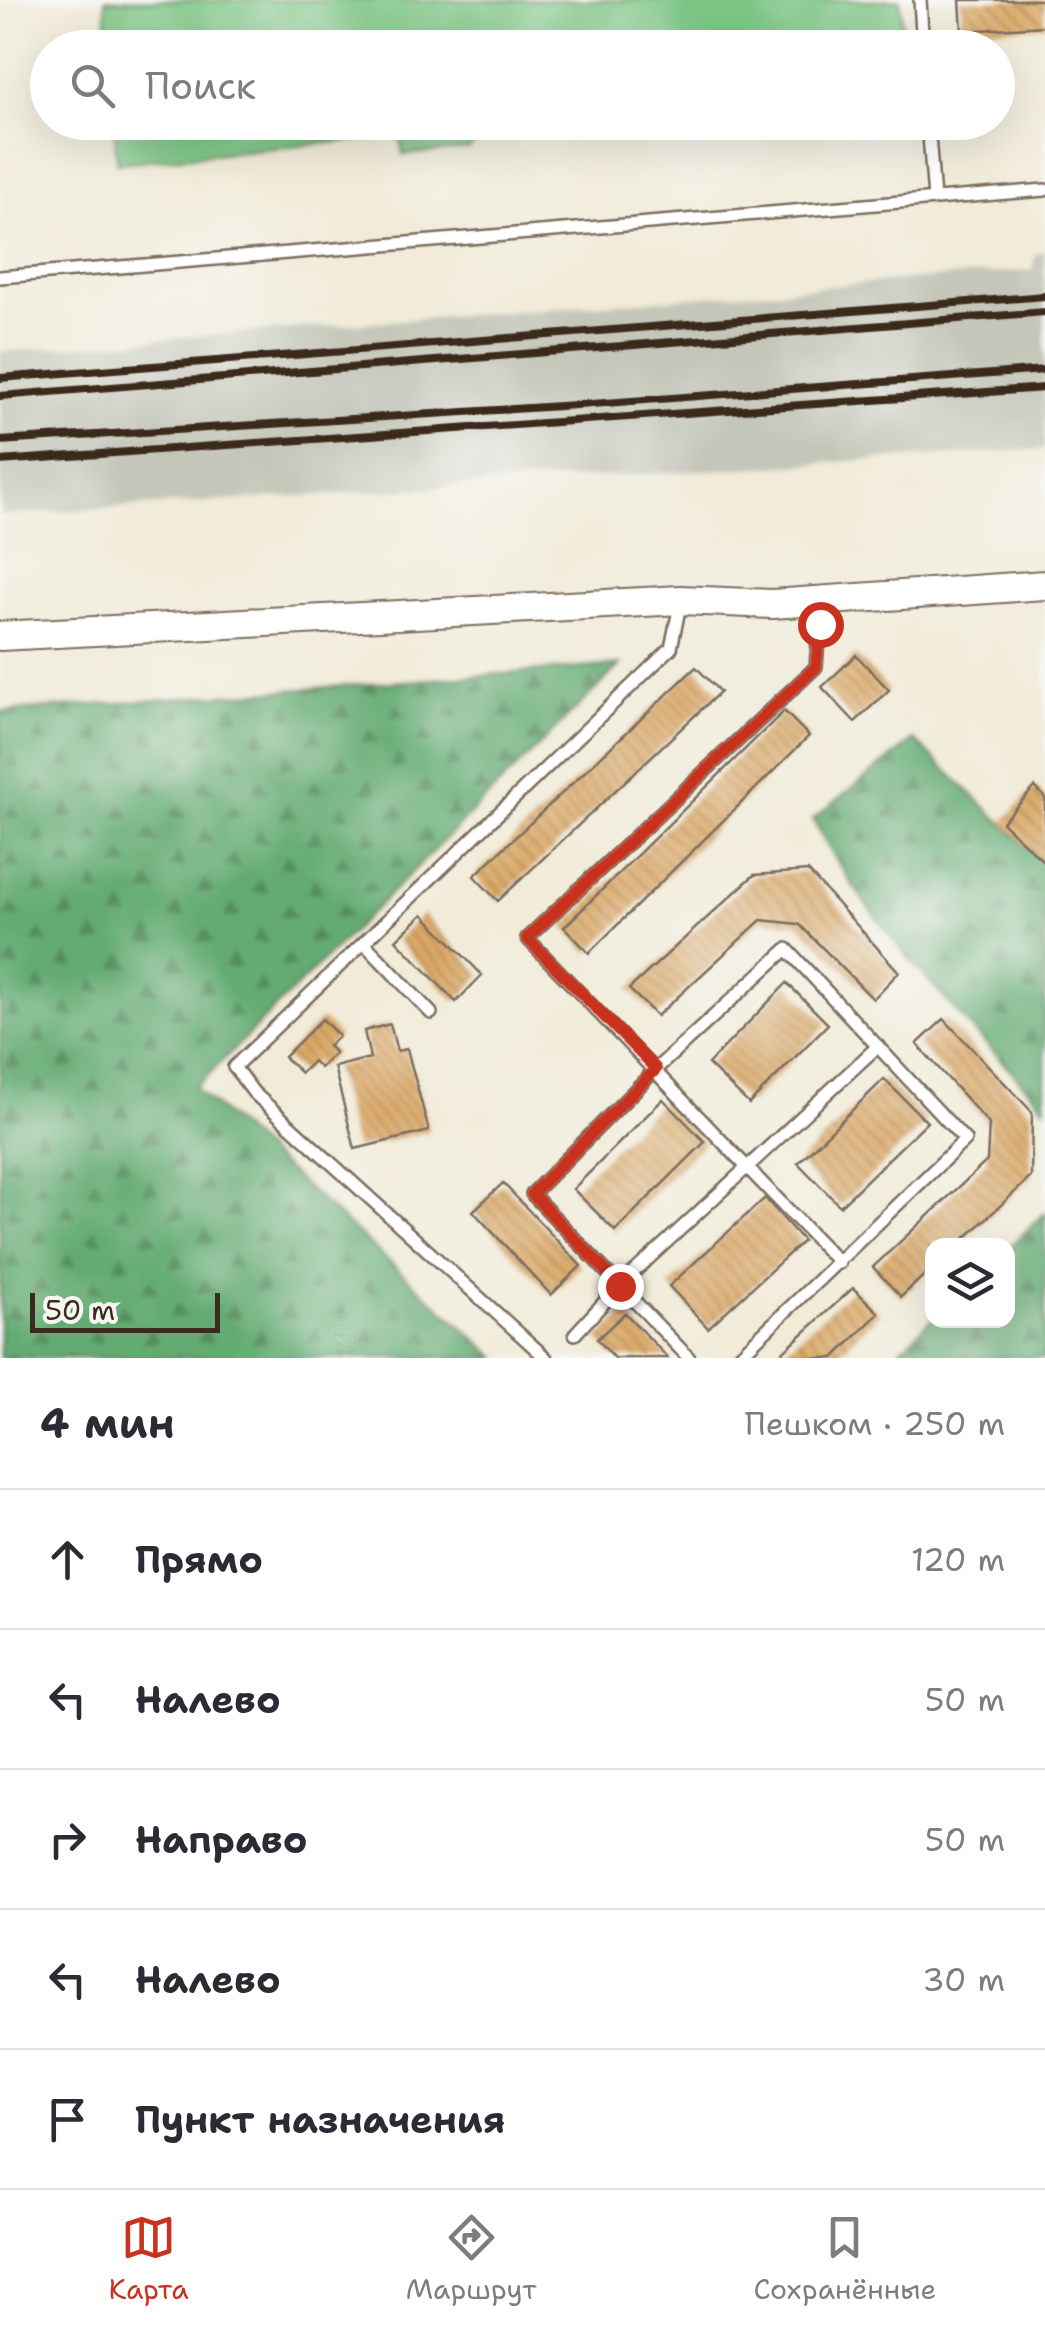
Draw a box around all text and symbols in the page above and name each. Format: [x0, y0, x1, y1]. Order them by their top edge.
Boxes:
search box [30, 30, 1015, 140]
icon: search [65, 58, 120, 113]
text: Поиск [145, 60, 256, 111]
route start [798, 602, 844, 648]
map controls [925, 1238, 1015, 1328]
button: layers [925, 1238, 1015, 1328]
route end [598, 1264, 644, 1310]
scale bar [30, 1288, 220, 1332]
text: 50 m [45, 1291, 115, 1329]
text: 4 мин [40, 1395, 175, 1451]
text: Пешком · 250 m [745, 1402, 1005, 1445]
icon: ahead [40, 1532, 95, 1587]
text: Прямо [135, 1534, 263, 1585]
text: 120 m [911, 1538, 1005, 1581]
icon: left [40, 1672, 95, 1727]
text: Налево [135, 1674, 281, 1725]
text: 50 m [925, 1678, 1005, 1721]
icon: right [40, 1812, 95, 1867]
text: Направо [135, 1814, 308, 1865]
text: 50 m [925, 1818, 1005, 1861]
icon: left [40, 1952, 95, 2007]
text: Налево [135, 1954, 281, 2005]
text: 30 m [922, 1958, 1005, 2001]
icon: arrive [40, 2092, 95, 2147]
text: Пункт назначения [135, 2094, 505, 2145]
tab: Карта [109, 2210, 189, 2308]
tab: Маршрут [406, 2210, 536, 2308]
tab: Сохранённые [754, 2210, 936, 2308]

